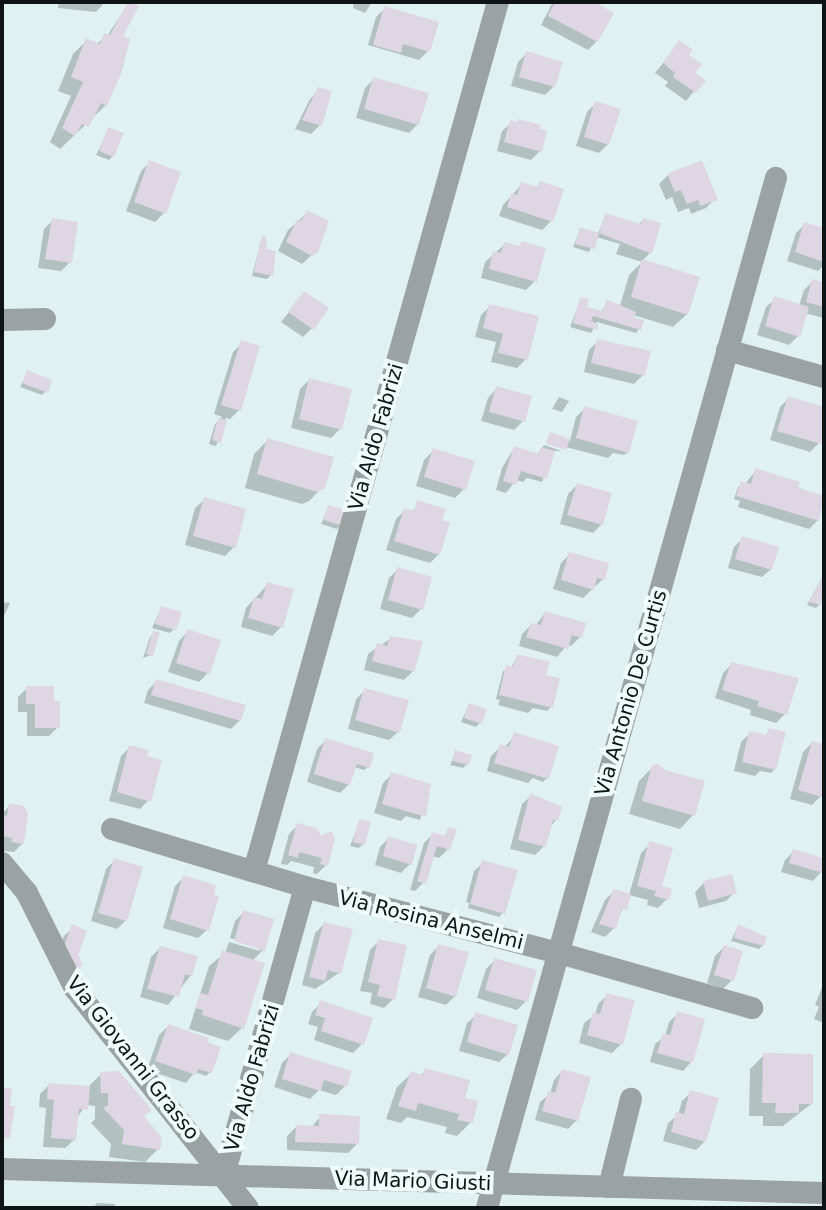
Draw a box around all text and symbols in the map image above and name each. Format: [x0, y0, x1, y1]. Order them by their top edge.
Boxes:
street label: Via Aldo Fabrizi [343, 360, 409, 514]
street label: Via Antonio De Curtis [590, 587, 672, 799]
street label: Via Rosina Anselmi [336, 885, 526, 955]
street label: Via Giovanni Grasso [62, 971, 204, 1145]
street label: Via Aldo Fabrizi [219, 1001, 285, 1155]
street label: Via Mario Giusti [334, 1166, 492, 1196]

